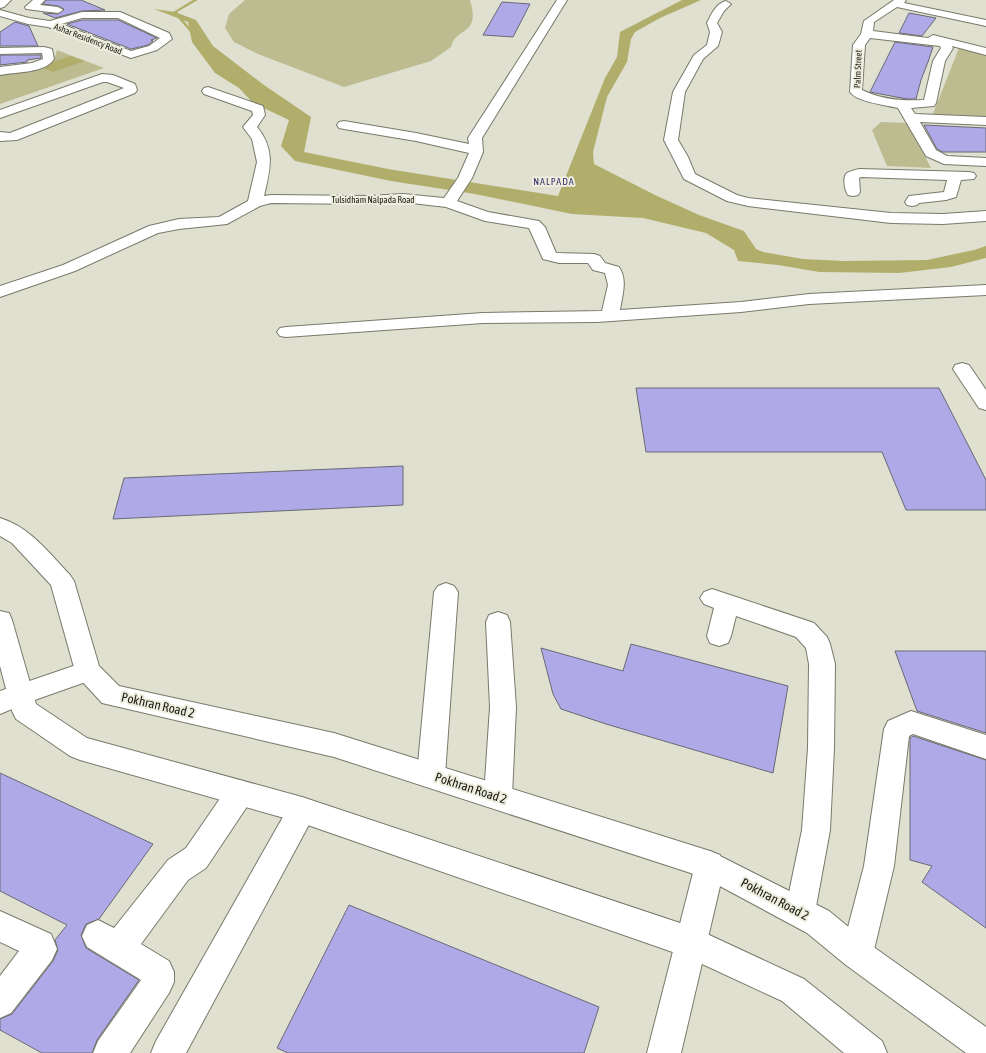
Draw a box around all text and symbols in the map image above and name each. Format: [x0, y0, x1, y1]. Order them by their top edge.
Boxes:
street label: Ashar Residency Road [53, 21, 123, 57]
street label: Palm Street [852, 49, 864, 88]
district label: NALPADA [533, 176, 575, 187]
street label: Tulsidham Nalpada Road [331, 195, 415, 205]
street label: Pokhran Road 2 [120, 689, 196, 721]
street label: Pokhran Road 2 [433, 769, 509, 807]
street label: Pokhran Road 2 [738, 875, 812, 923]

